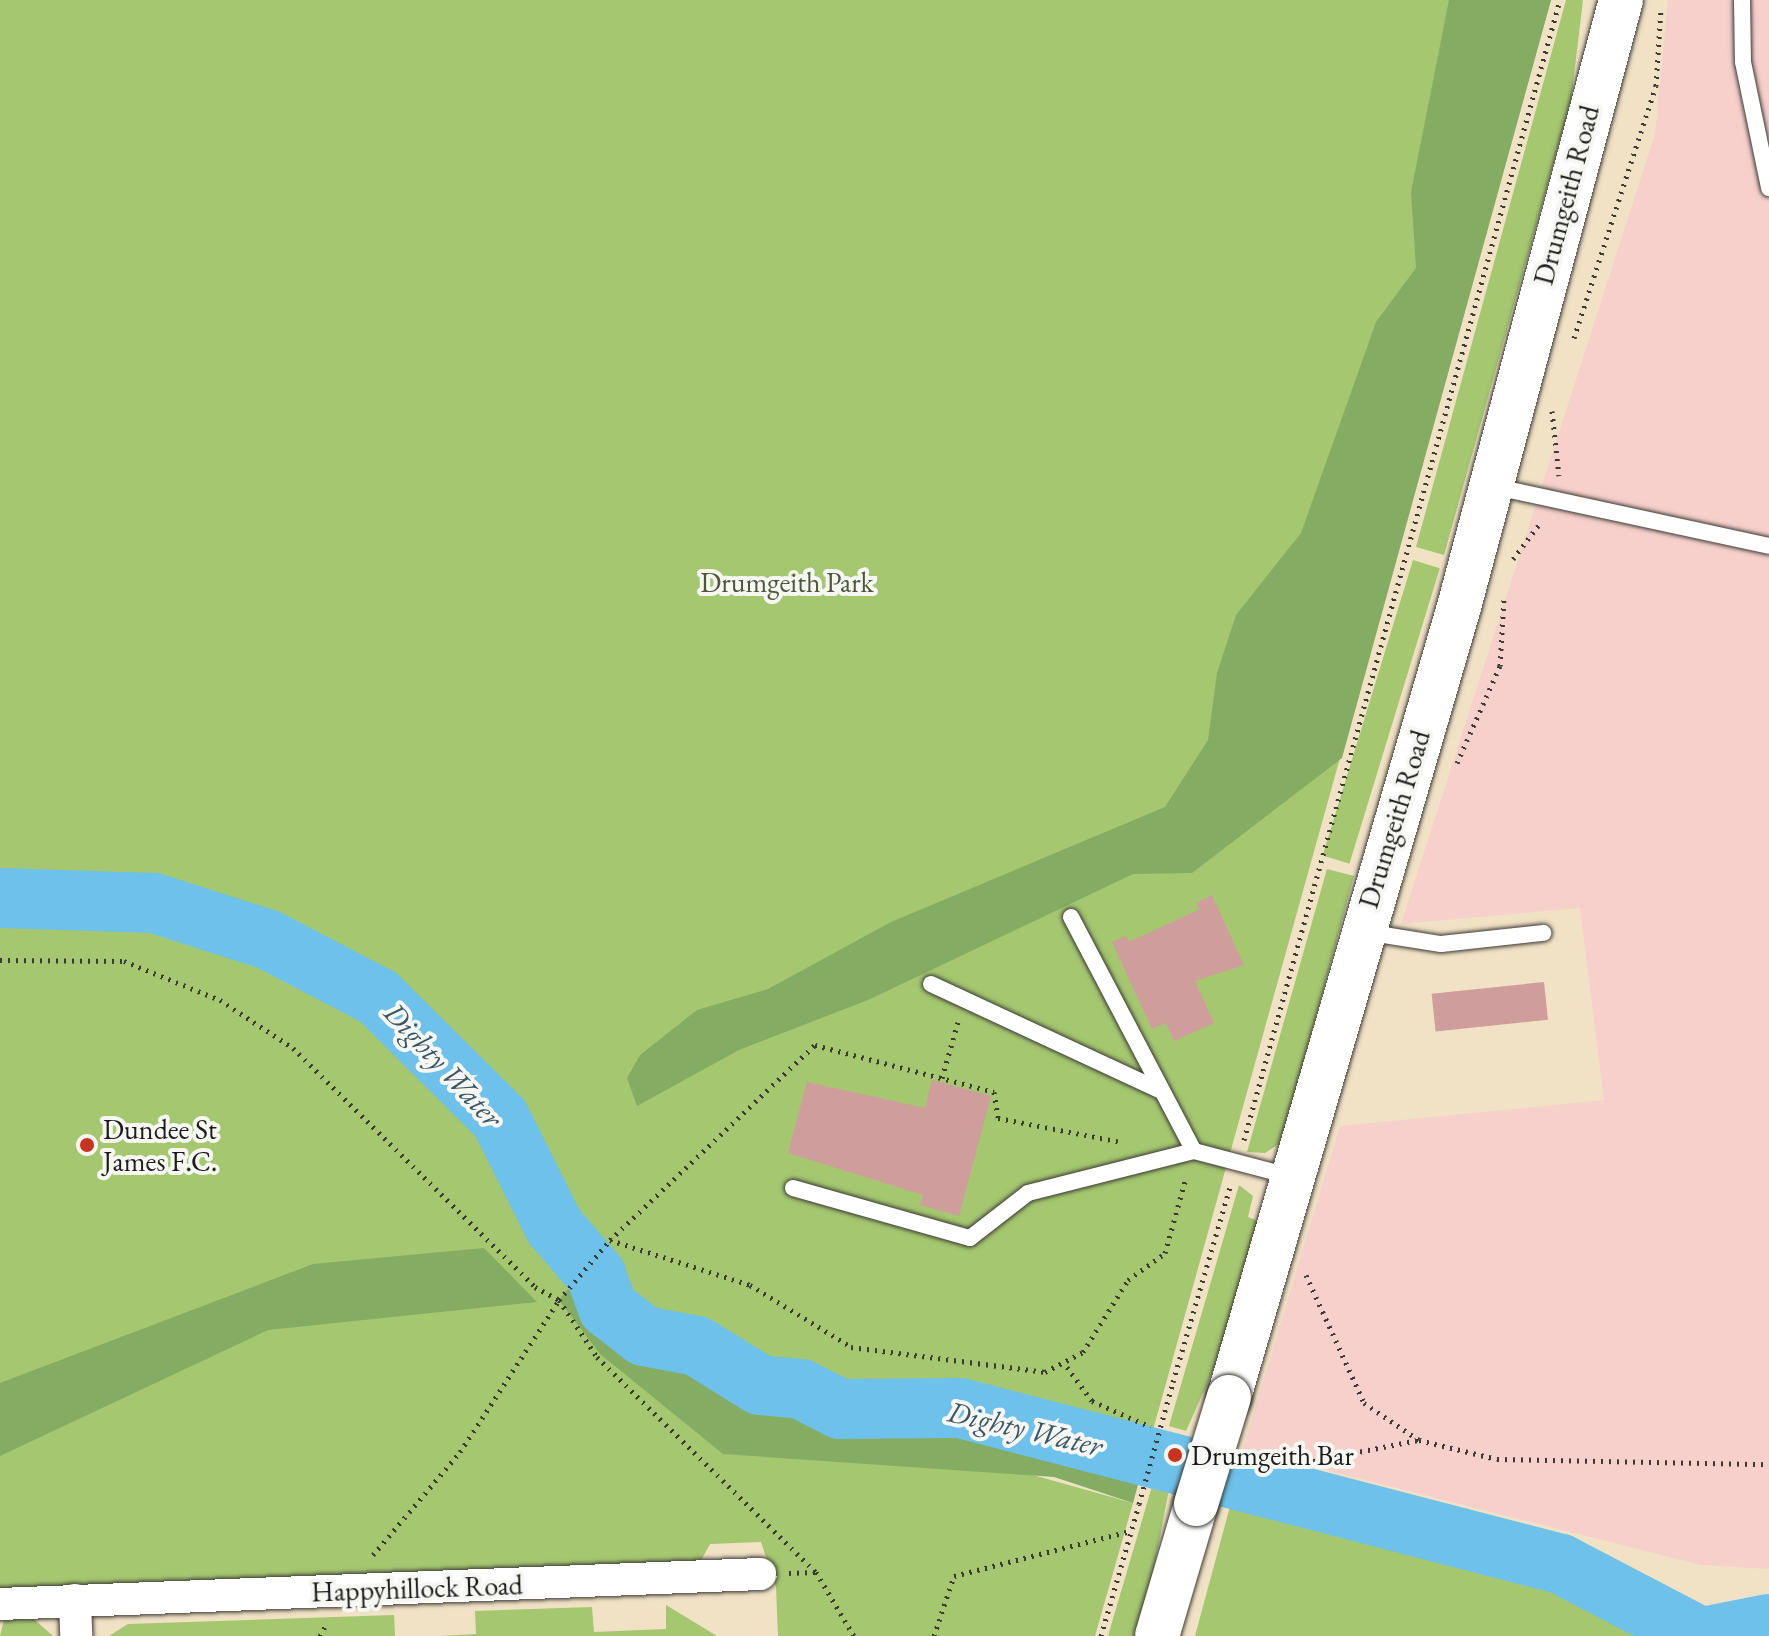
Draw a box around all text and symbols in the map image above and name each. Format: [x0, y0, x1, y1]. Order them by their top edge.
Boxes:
street label: Drumgeith Road [1526, 102, 1606, 288]
park label: Drumgeith Park [700, 565, 874, 599]
street label: Drumgeith Road [1351, 726, 1437, 912]
water label: Dighty Water [376, 995, 510, 1135]
place label: Dundee St James F.C. [103, 1112, 217, 1178]
marker: Dundee St James F.C. [78, 1136, 96, 1154]
water label: Dighty Water [944, 1394, 1106, 1464]
place label: Drumgeith Bar [1191, 1438, 1354, 1472]
marker: Drumgeith Bar [1166, 1446, 1184, 1464]
street label: Happyhillock Road [311, 1568, 523, 1608]

